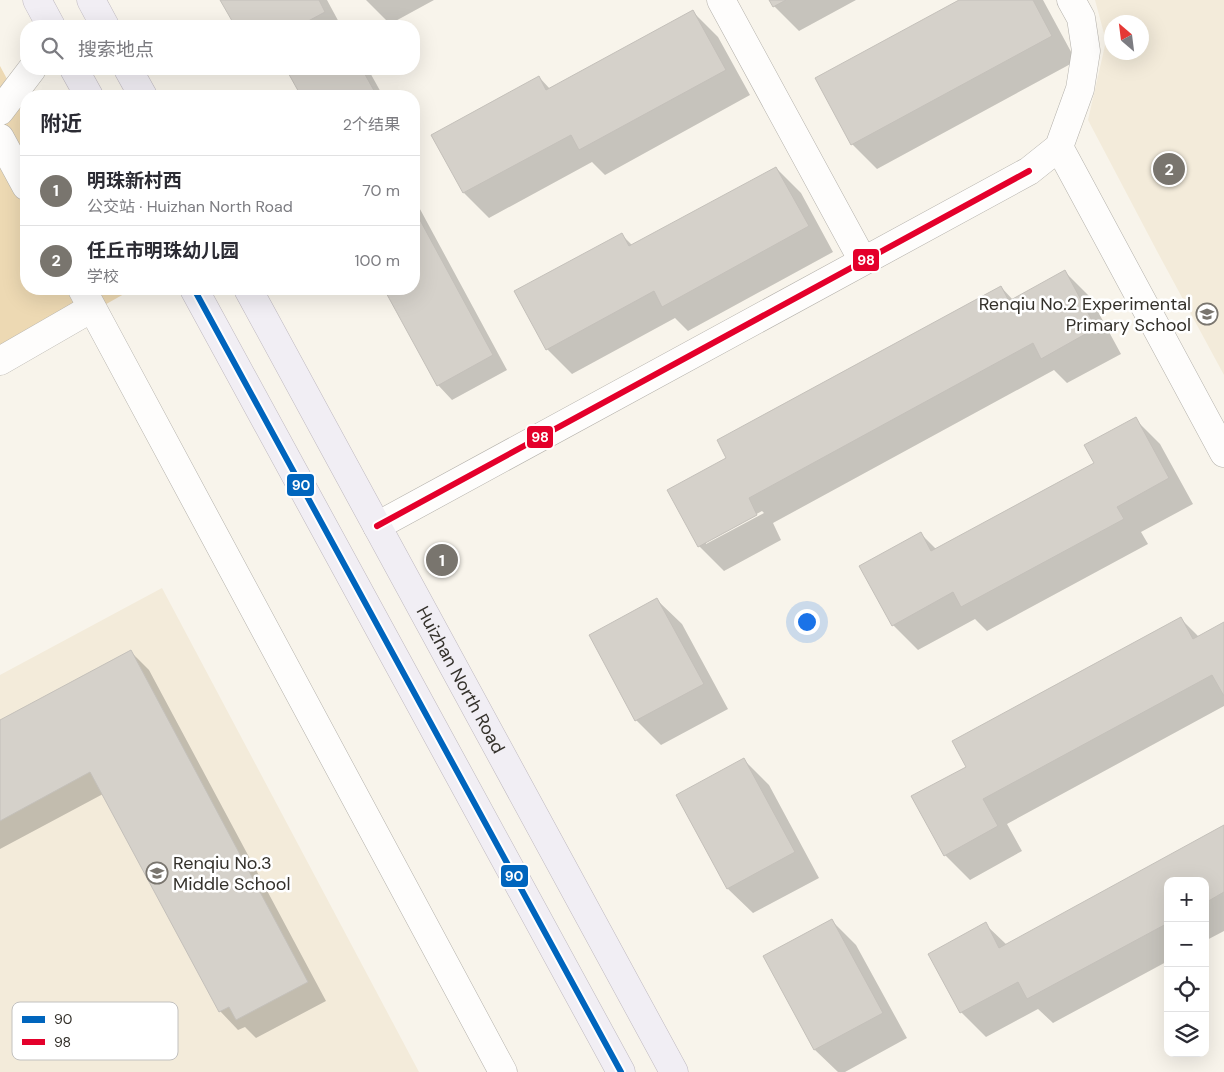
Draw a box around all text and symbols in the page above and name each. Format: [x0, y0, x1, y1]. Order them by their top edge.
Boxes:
north arrow [1104, 15, 1149, 60]
search box [20, 20, 420, 75]
icon: search [38, 34, 66, 62]
text: 搜索地点 [78, 37, 154, 62]
text: 附近 [40, 110, 82, 138]
text: 2个结果 [343, 114, 400, 135]
pin: 2 [1153, 150, 1185, 188]
text: 明珠新村西 [87, 168, 182, 193]
text: 1 [53, 180, 59, 201]
text: 70 m [362, 180, 400, 201]
text: 公交站 · Huizhan North Road [87, 196, 293, 217]
text: 任丘市明珠幼儿园 [87, 238, 239, 263]
line badge: 98 [852, 248, 880, 272]
text: 2 [51, 250, 61, 271]
text: 100 m [355, 250, 400, 271]
text: 98 [857, 251, 875, 269]
text: 学校 [87, 266, 119, 287]
place label: Renqiu No.2 Experimental Primary School [979, 292, 1191, 337]
school or university icon: Renqiu No.2 Experimental Primary School [1195, 302, 1219, 326]
line badge: 98 [526, 425, 554, 449]
text: 98 [531, 428, 549, 446]
line badge: 90 [286, 473, 315, 497]
text: 90 [292, 476, 311, 494]
pin: 1 [426, 541, 458, 579]
street label: Huizhan North Road [411, 602, 511, 758]
your location [794, 609, 820, 635]
place label: Renqiu No.3 Middle School [173, 851, 291, 896]
school or university icon: Renqiu No.3 Middle School [145, 861, 169, 885]
line badge: 90 [500, 864, 529, 888]
text: 90 [505, 867, 524, 885]
map controls [1164, 877, 1209, 1057]
button: + [1164, 877, 1209, 922]
button: − [1164, 922, 1209, 967]
button: locate [1164, 967, 1209, 1012]
legend [12, 1002, 178, 1060]
text: 90 [54, 1010, 72, 1028]
button: layers [1164, 1012, 1209, 1057]
text: 98 [54, 1033, 71, 1051]

